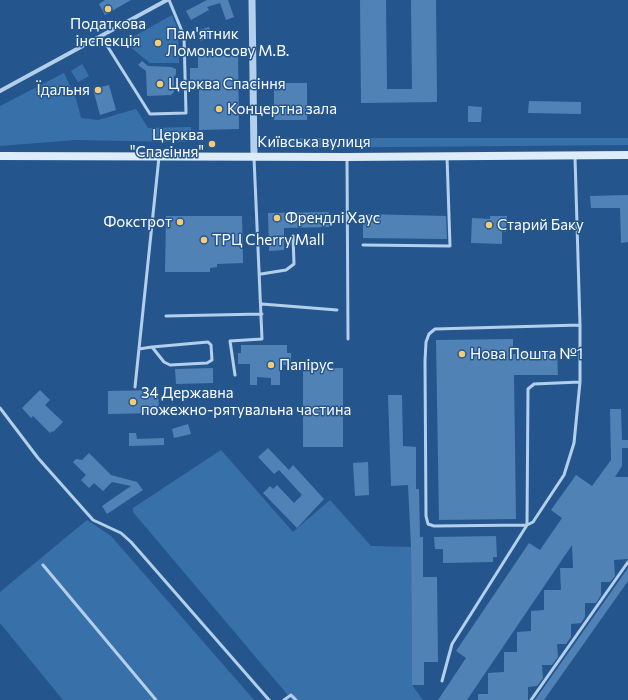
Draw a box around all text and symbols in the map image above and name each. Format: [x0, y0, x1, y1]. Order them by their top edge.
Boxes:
marker: Податкова інспекція [103, 4, 113, 14]
place label: Податкова інспекція [70, 15, 146, 50]
place label: Пам'ятник Ломоносову М.В. [166, 25, 289, 60]
marker: Пам'ятник Ломоносову М.В. [153, 38, 163, 48]
place label: Церква Спасіння [168, 75, 286, 93]
marker: Церква Спасіння [155, 79, 165, 89]
place label: Їдальня [36, 81, 90, 99]
marker: Їдальня [93, 85, 103, 95]
place label: Концертна зала [227, 100, 337, 118]
marker: Концертна зала [214, 104, 224, 114]
place label: Церква "Спасіння" [130, 126, 204, 161]
street label: Київська вулиця [257, 133, 371, 151]
marker: Церква "Спасіння" [207, 139, 217, 149]
place label: Френдлі Хаус [285, 209, 380, 227]
place label: Фокстрот [103, 213, 172, 231]
marker: Френдлі Хаус [272, 213, 282, 223]
place label: Старий Баку [497, 216, 584, 234]
marker: Фокстрот [175, 217, 185, 227]
marker: Старий Баку [484, 220, 494, 230]
place label: ТРЦ Cherry Mall [212, 231, 324, 249]
marker: ТРЦ Cherry Mall [199, 235, 209, 245]
place label: Нова Пошта №1 [470, 345, 583, 363]
marker: Нова Пошта №1 [457, 349, 467, 359]
place label: Папірус [279, 356, 334, 374]
marker: Папірус [266, 360, 276, 370]
place label: 34 Державна пожежно-рятувальна частина [141, 384, 351, 419]
marker: 34 Державна пожежно-рятувальна частина [128, 397, 138, 407]

